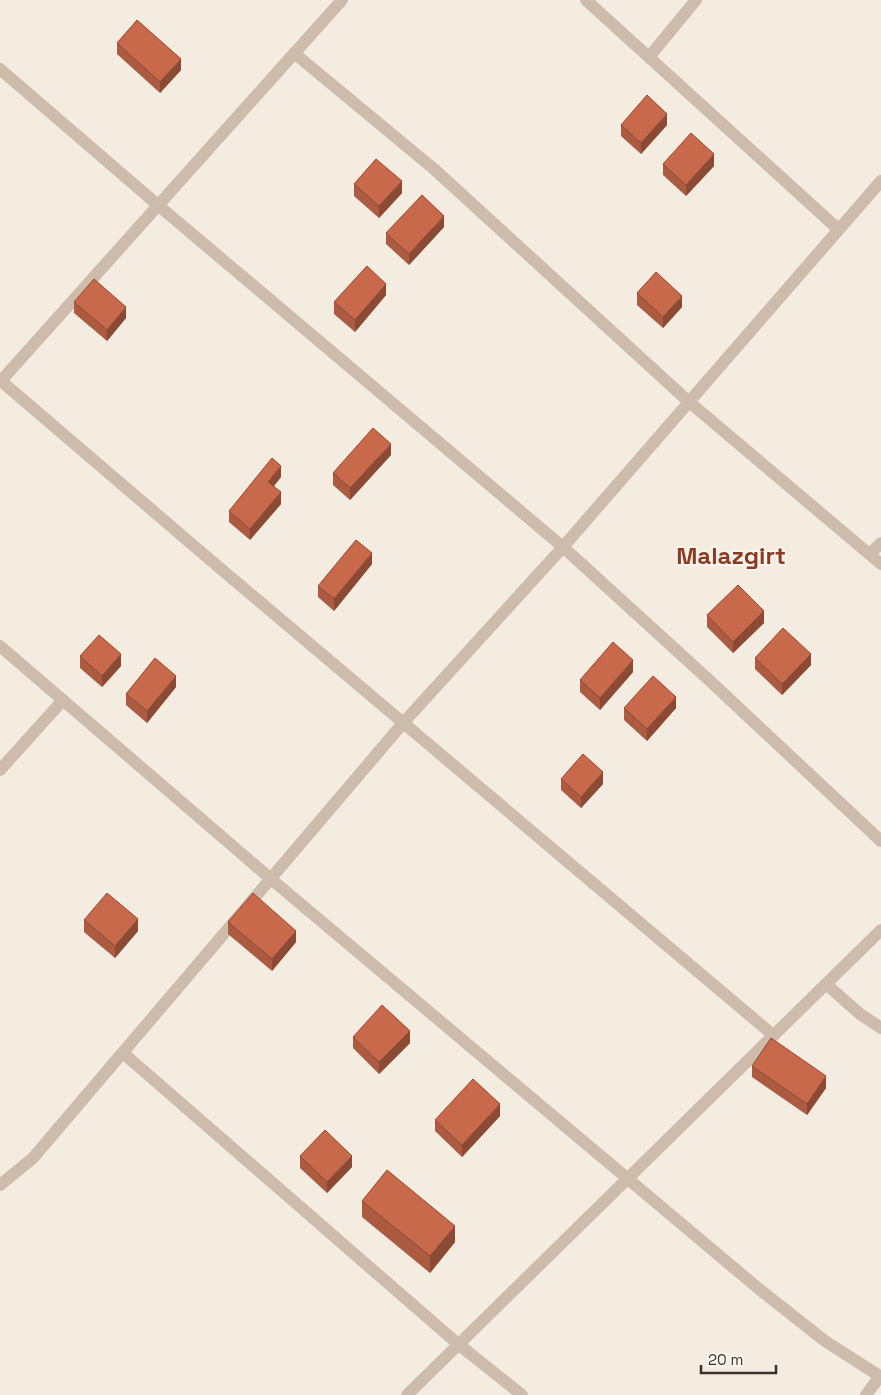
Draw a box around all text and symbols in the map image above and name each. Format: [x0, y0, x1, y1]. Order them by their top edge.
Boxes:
district label: Malazgirt [676, 540, 786, 571]
scale bar [701, 1342, 776, 1374]
text: 20 m [708, 1350, 743, 1369]

